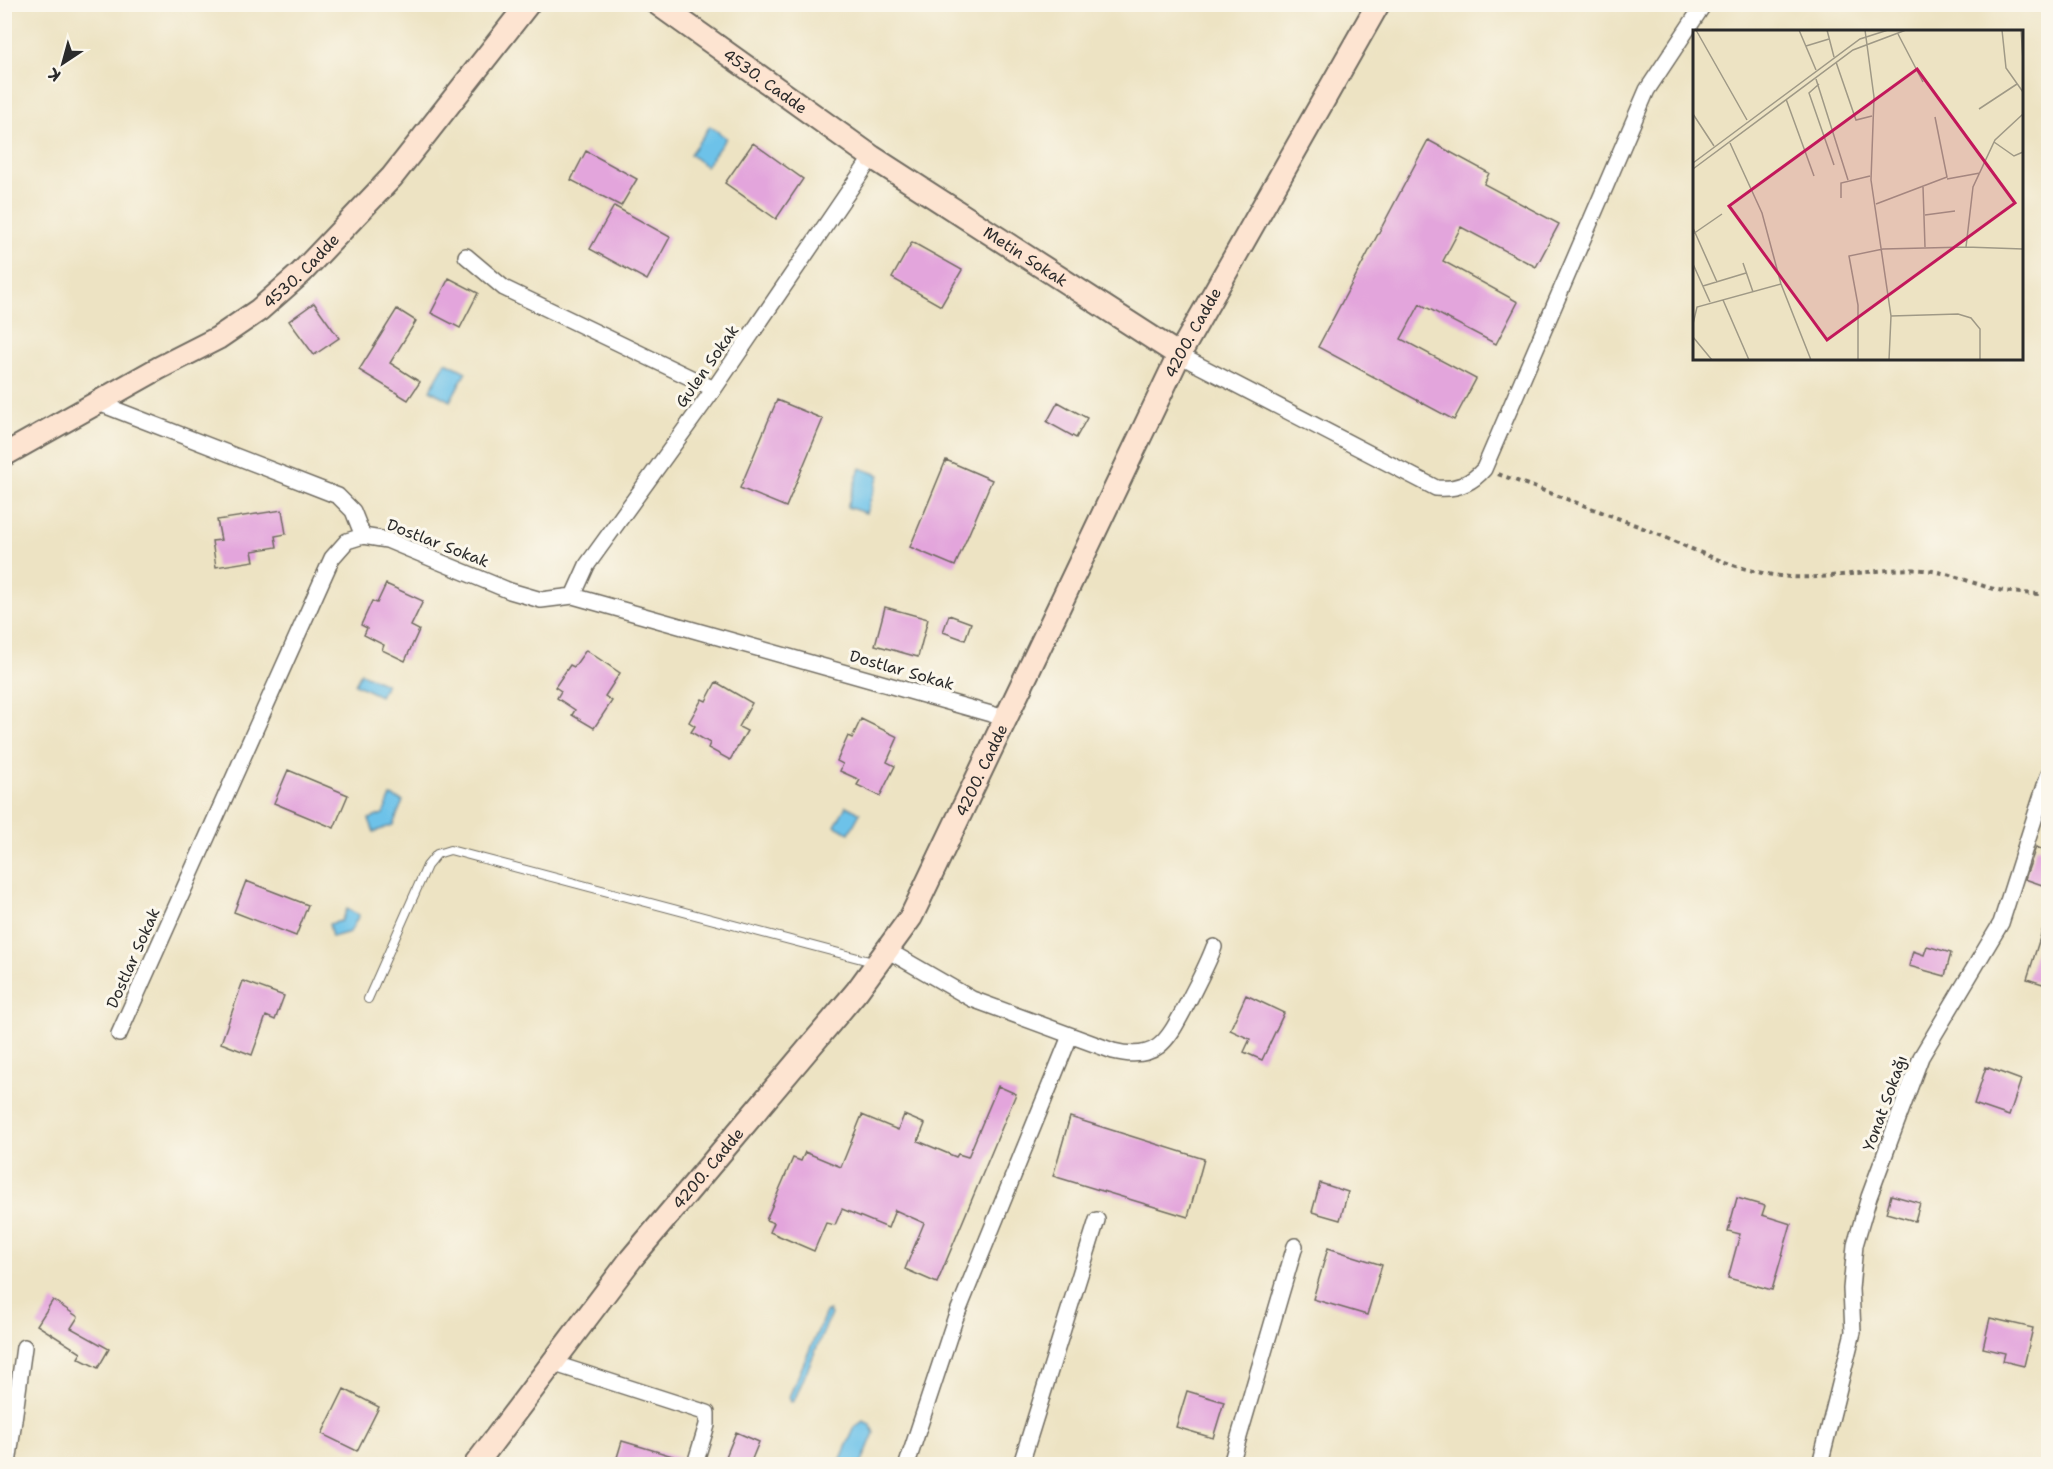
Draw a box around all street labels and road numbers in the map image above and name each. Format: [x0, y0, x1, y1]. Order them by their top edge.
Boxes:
street label: 4530. Cadde [719, 43, 812, 118]
street label: Metin Sokak [979, 221, 1072, 291]
street label: 4530. Cadde [258, 229, 344, 313]
street label: 4200. Cadde [1159, 284, 1226, 381]
street label: Gulen Sokak [671, 320, 743, 412]
street label: Dostlar Sokak [384, 514, 492, 572]
street label: Dostlar Sokak [847, 645, 957, 695]
street label: 4200. Cadde [950, 720, 1012, 820]
street label: Dostlar Sokak [101, 904, 165, 1012]
street label: Yonat Sokağı [1858, 1052, 1912, 1154]
street label: 4200. Cadde [667, 1123, 748, 1213]

